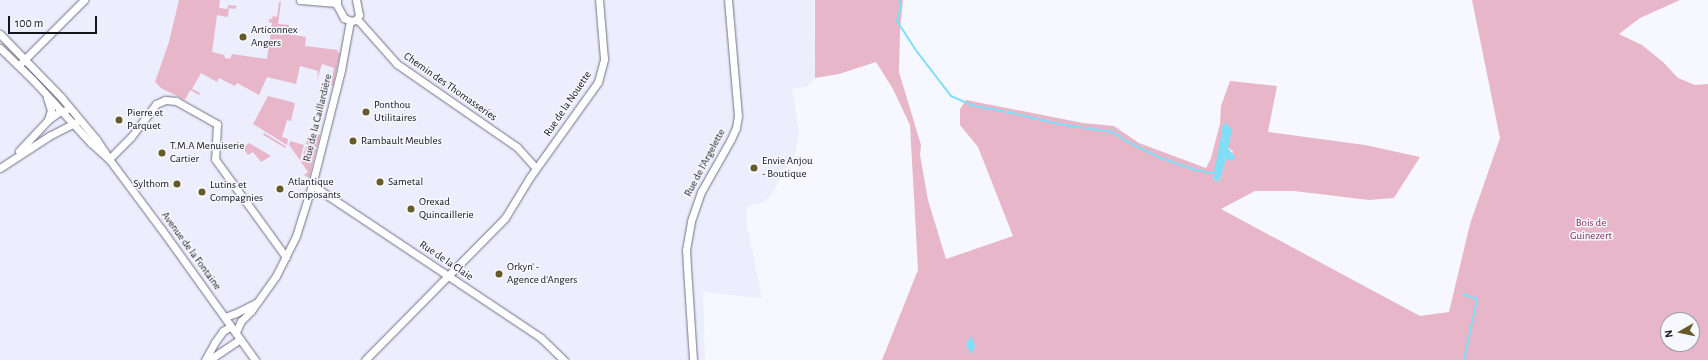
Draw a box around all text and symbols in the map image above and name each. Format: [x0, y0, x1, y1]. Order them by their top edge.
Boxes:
scale bar [10, 8, 99, 34]
text: 100 m [15, 17, 43, 29]
place label: Articonnex Angers [251, 24, 298, 50]
marker: Articonnex Angers [238, 32, 248, 42]
street label: Chemin des Thomasseries [401, 50, 499, 124]
street label: Rue de la Nouette [541, 69, 595, 139]
street label: Rue de la Caillardière [301, 73, 335, 163]
place label: Ponthou Utilitaires [374, 99, 416, 125]
place label: Pierre et Parquet [127, 107, 163, 133]
marker: Ponthou Utilitaires [361, 107, 371, 117]
marker: Pierre et Parquet [114, 115, 124, 125]
street label: Rue de l'Argelette [682, 127, 728, 199]
place label: Rambault Meubles [361, 134, 442, 148]
marker: Rambault Meubles [348, 136, 358, 146]
place label: T.M.A Menuiserie Cartier [170, 140, 244, 166]
marker: T.M.A Menuiserie Cartier [157, 148, 167, 158]
place label: Envie Anjou - Boutique [762, 155, 813, 181]
marker: Envie Anjou - Boutique [749, 163, 759, 173]
place label: Sametal [388, 175, 423, 189]
place label: Atlantique Composants [288, 176, 341, 202]
place label: Sylthom [133, 177, 169, 191]
marker: Sametal [375, 177, 385, 187]
marker: Sylthom [172, 179, 182, 189]
place label: Lutins et Compagnies [210, 179, 263, 205]
marker: Atlantique Composants [275, 184, 285, 194]
marker: Lutins et Compagnies [197, 187, 207, 197]
place label: Orexad Quincaillerie [419, 196, 474, 222]
marker: Orexad Quincaillerie [406, 204, 416, 214]
street label: Avenue de la Fontaine [158, 209, 224, 293]
park label: Bois de Guinezert [1570, 217, 1612, 243]
street label: Rue de la Claie [417, 238, 475, 284]
place label: Orkyn' - Agence d'Angers [507, 261, 577, 287]
marker: Orkyn' - Agence d'Angers [494, 269, 504, 279]
north arrow [1660, 312, 1700, 352]
text: N [1663, 329, 1675, 338]

